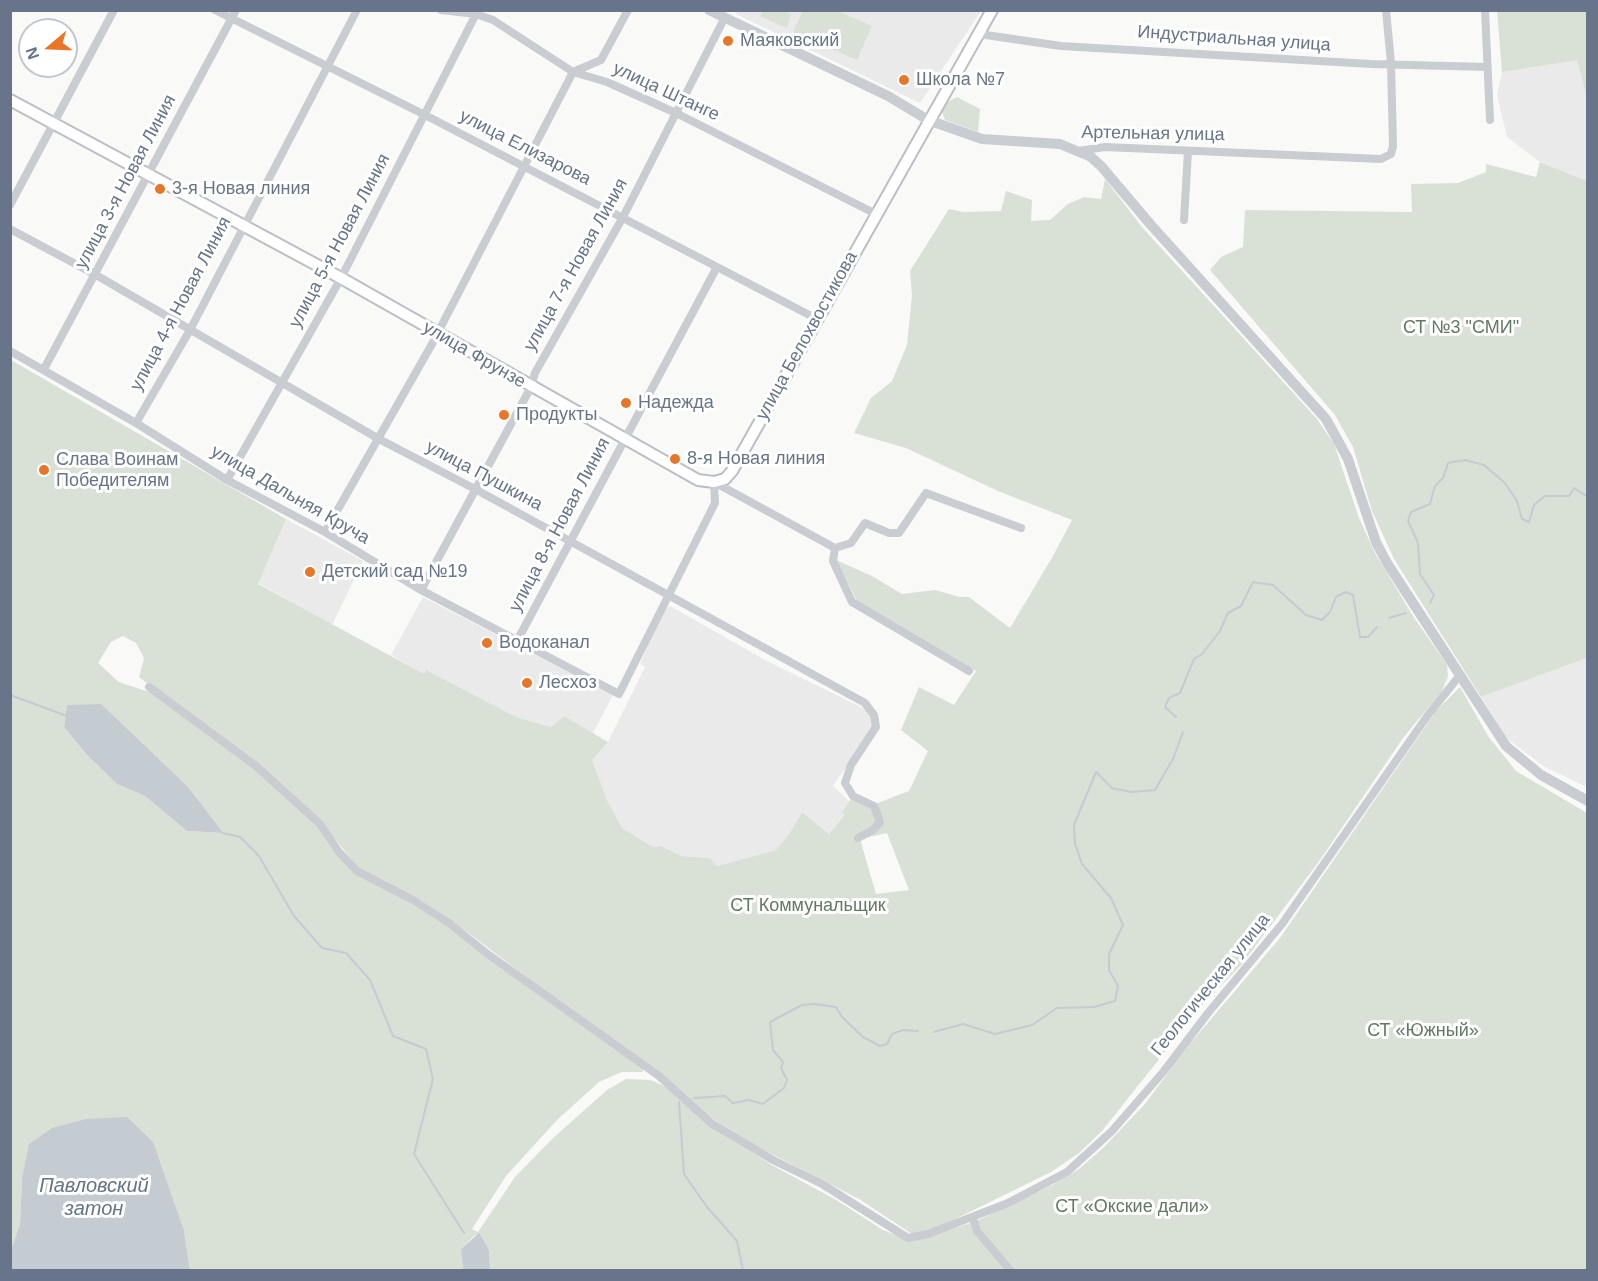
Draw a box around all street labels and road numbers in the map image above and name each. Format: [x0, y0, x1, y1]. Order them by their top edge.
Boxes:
street label: Индустриальная улица [1137, 21, 1331, 57]
street label: улица Штанге [609, 58, 723, 126]
street label: улица 3-я Новая Линия [71, 91, 181, 273]
street label: улица Елизарова [456, 106, 594, 190]
street label: Артельная улица [1081, 122, 1225, 146]
street label: улица 5-я Новая Линия [285, 150, 395, 332]
street label: улица 7-я Новая Линия [520, 175, 632, 355]
street label: улица 4-я Новая Линия [126, 213, 236, 395]
street label: улица Белохвостикова [752, 248, 862, 424]
street label: улица Фрунзе [419, 317, 529, 393]
street label: улица 8-я Новая Линия [505, 434, 615, 616]
street label: улица Пушкина [422, 436, 546, 516]
street label: улица Дальняя Круча [207, 441, 373, 549]
street label: Геологическая улица [1147, 910, 1275, 1060]

